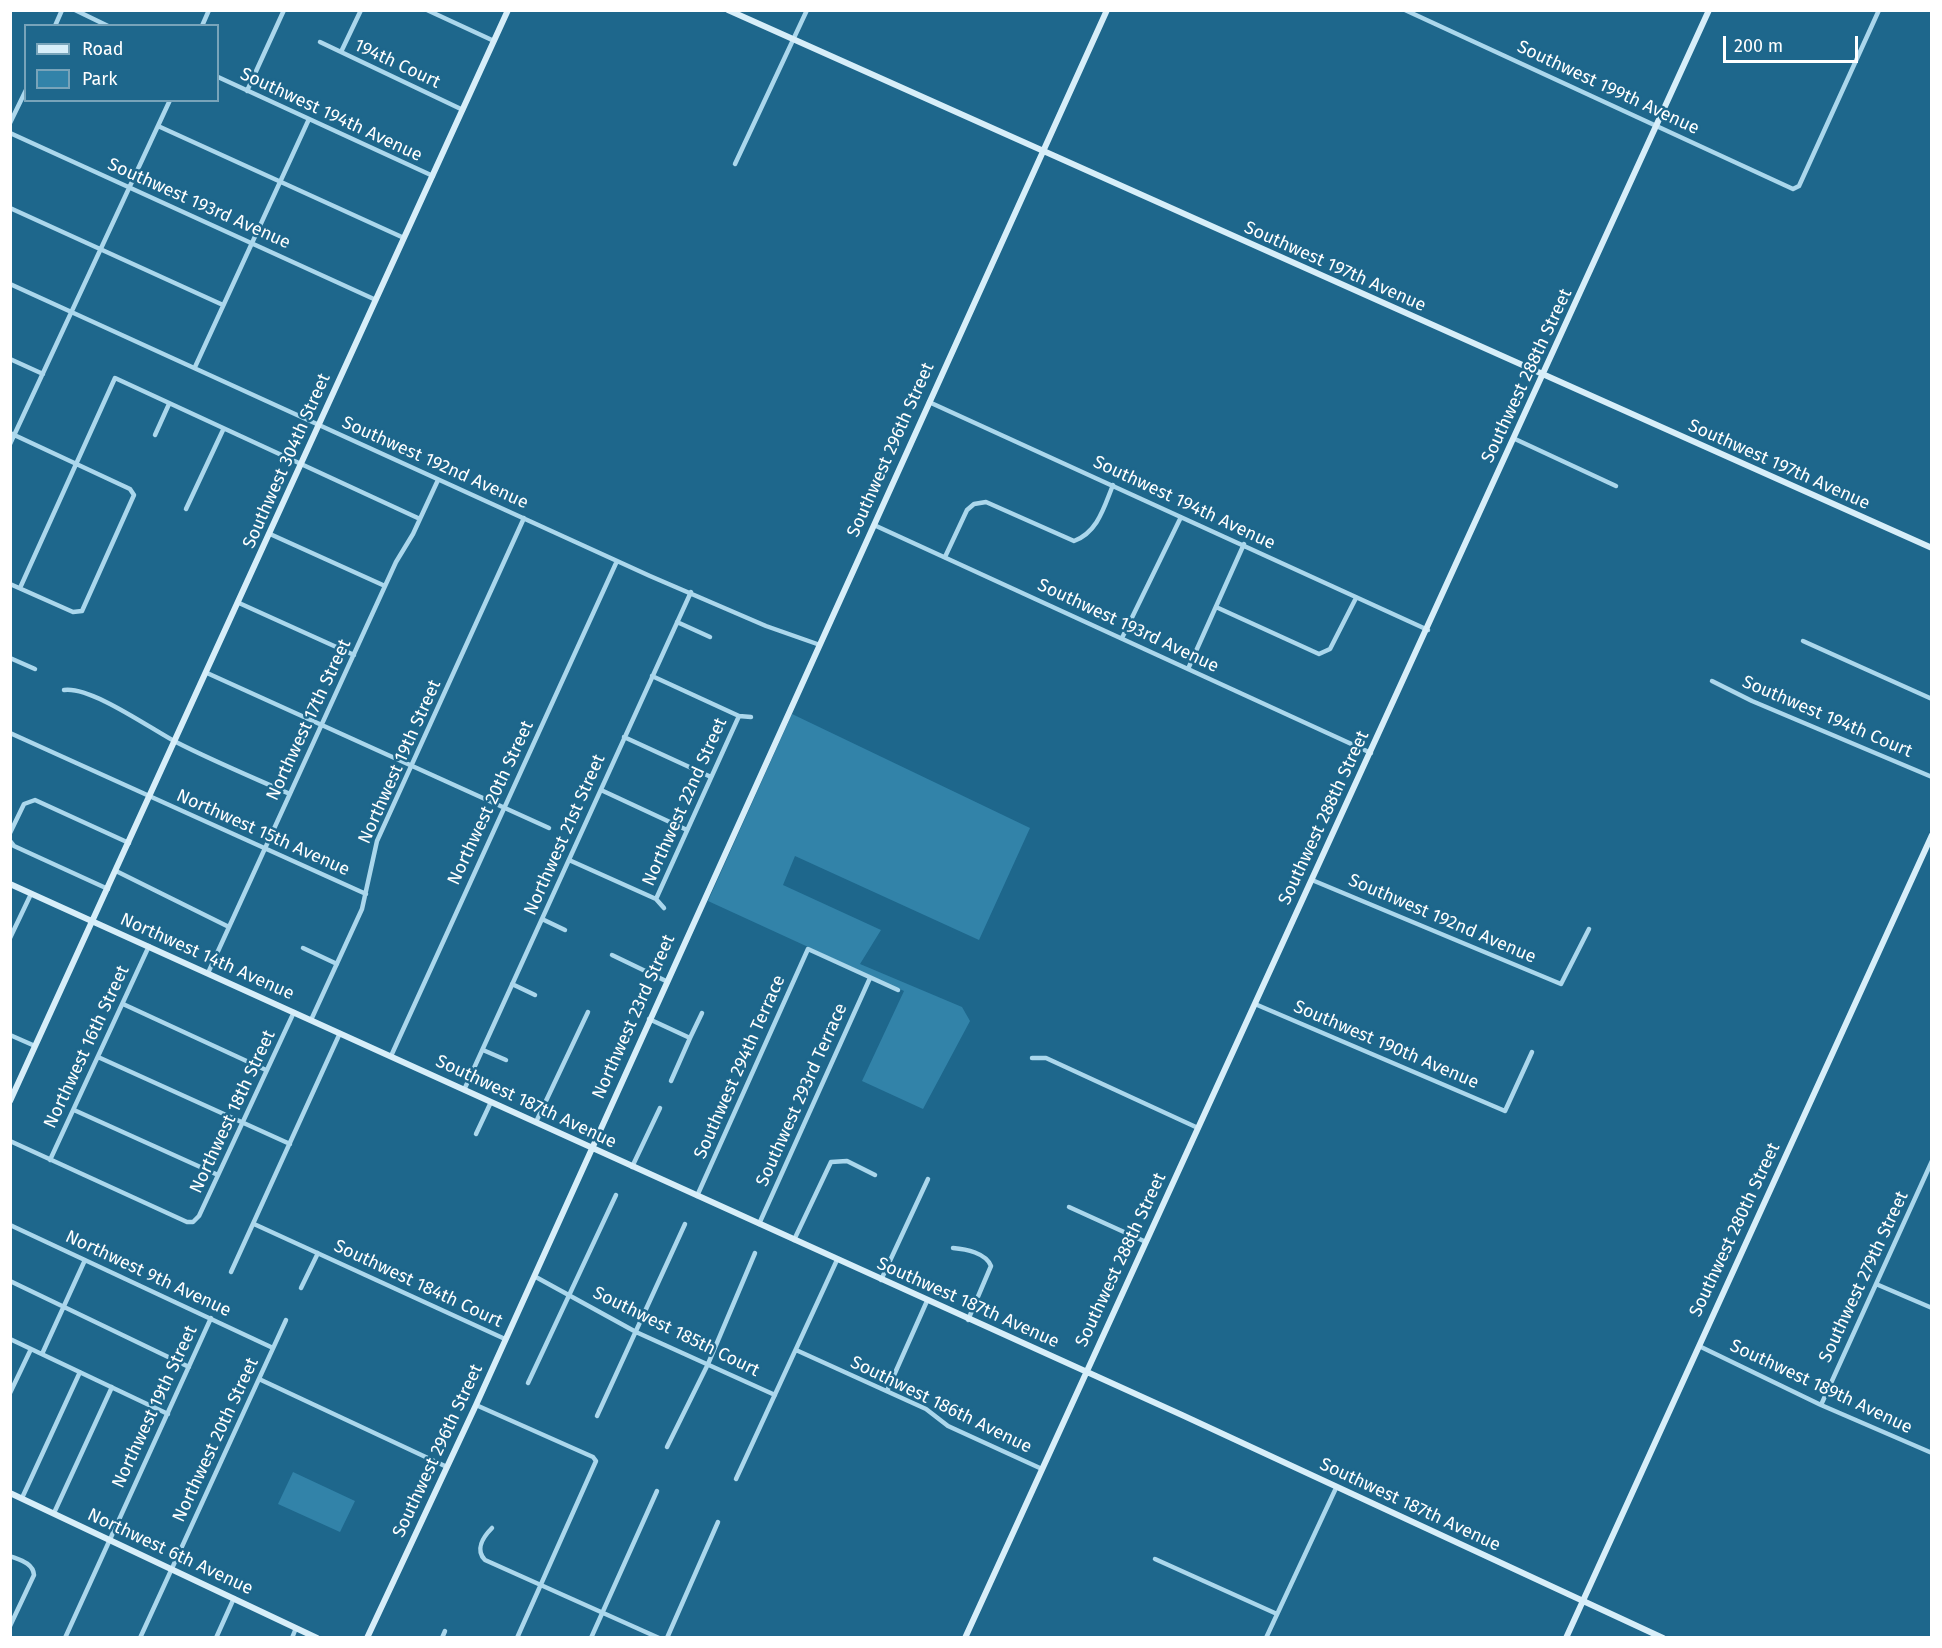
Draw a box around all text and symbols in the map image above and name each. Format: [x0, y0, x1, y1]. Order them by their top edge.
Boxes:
legend [24, 24, 219, 102]
scale bar [1726, 24, 1861, 62]
street label: 194th Court [350, 35, 444, 93]
text: 200 m [1734, 35, 1783, 57]
street label: Southwest 199th Avenue [1513, 36, 1703, 140]
text: Road [82, 38, 124, 60]
street label: Southwest 194th Avenue [237, 63, 425, 167]
text: Park [82, 68, 117, 90]
street label: Southwest 193rd Avenue [104, 154, 294, 254]
street label: Southwest 197th Avenue [1241, 217, 1429, 317]
street label: Southwest 288th Street [1477, 286, 1577, 466]
street label: Southwest 296th Street [843, 359, 939, 541]
street label: Southwest 304th Street [239, 370, 335, 552]
street label: Southwest 192nd Avenue [338, 412, 532, 514]
street label: Southwest 197th Avenue [1685, 415, 1873, 515]
street label: Southwest 194th Avenue [1090, 451, 1278, 555]
street label: Southwest 193rd Avenue [1034, 574, 1222, 678]
street label: Northwest 17th Street [262, 636, 356, 804]
street label: Southwest 194th Court [1739, 671, 1915, 763]
street label: Northwest 19th Street [354, 677, 446, 847]
street label: Northwest 22nd Street [638, 715, 732, 889]
street label: Northwest 20th Street [443, 717, 539, 889]
street label: Southwest 288th Street [1274, 728, 1374, 908]
street label: Northwest 21st Street [520, 751, 610, 919]
street label: Northwest 15th Avenue [173, 785, 353, 881]
street label: Southwest 192nd Avenue [1345, 870, 1539, 968]
street label: Northwest 14th Avenue [117, 909, 297, 1005]
street label: Northwest 23rd Street [588, 931, 680, 1103]
street label: Northwest 16th Street [40, 962, 134, 1132]
street label: Southwest 294th Terrace [690, 972, 790, 1162]
street label: Southwest 190th Avenue [1290, 996, 1482, 1094]
street label: Southwest 293rd Terrace [752, 1000, 852, 1190]
street label: Northwest 18th Street [186, 1027, 280, 1197]
street label: Southwest 187th Avenue [432, 1051, 620, 1153]
street label: Southwest 280th Street [1685, 1139, 1785, 1321]
street label: Southwest 288th Street [1071, 1170, 1171, 1350]
street label: Southwest 279th Street [1815, 1188, 1913, 1366]
street label: Northwest 9th Avenue [62, 1226, 234, 1322]
street label: Southwest 184th Court [330, 1235, 506, 1333]
street label: Southwest 187th Avenue [874, 1253, 1062, 1353]
street label: Southwest 185th Court [589, 1282, 763, 1382]
street label: Northwest 19th Street [108, 1322, 202, 1492]
street label: Southwest 189th Avenue [1726, 1335, 1916, 1439]
street label: Southwest 186th Avenue [847, 1352, 1035, 1458]
street label: Northwest 20th Street [168, 1354, 264, 1526]
street label: Southwest 296th Street [388, 1361, 488, 1541]
street label: Southwest 187th Avenue [1316, 1454, 1504, 1556]
street label: Northwest 6th Avenue [84, 1504, 256, 1600]

